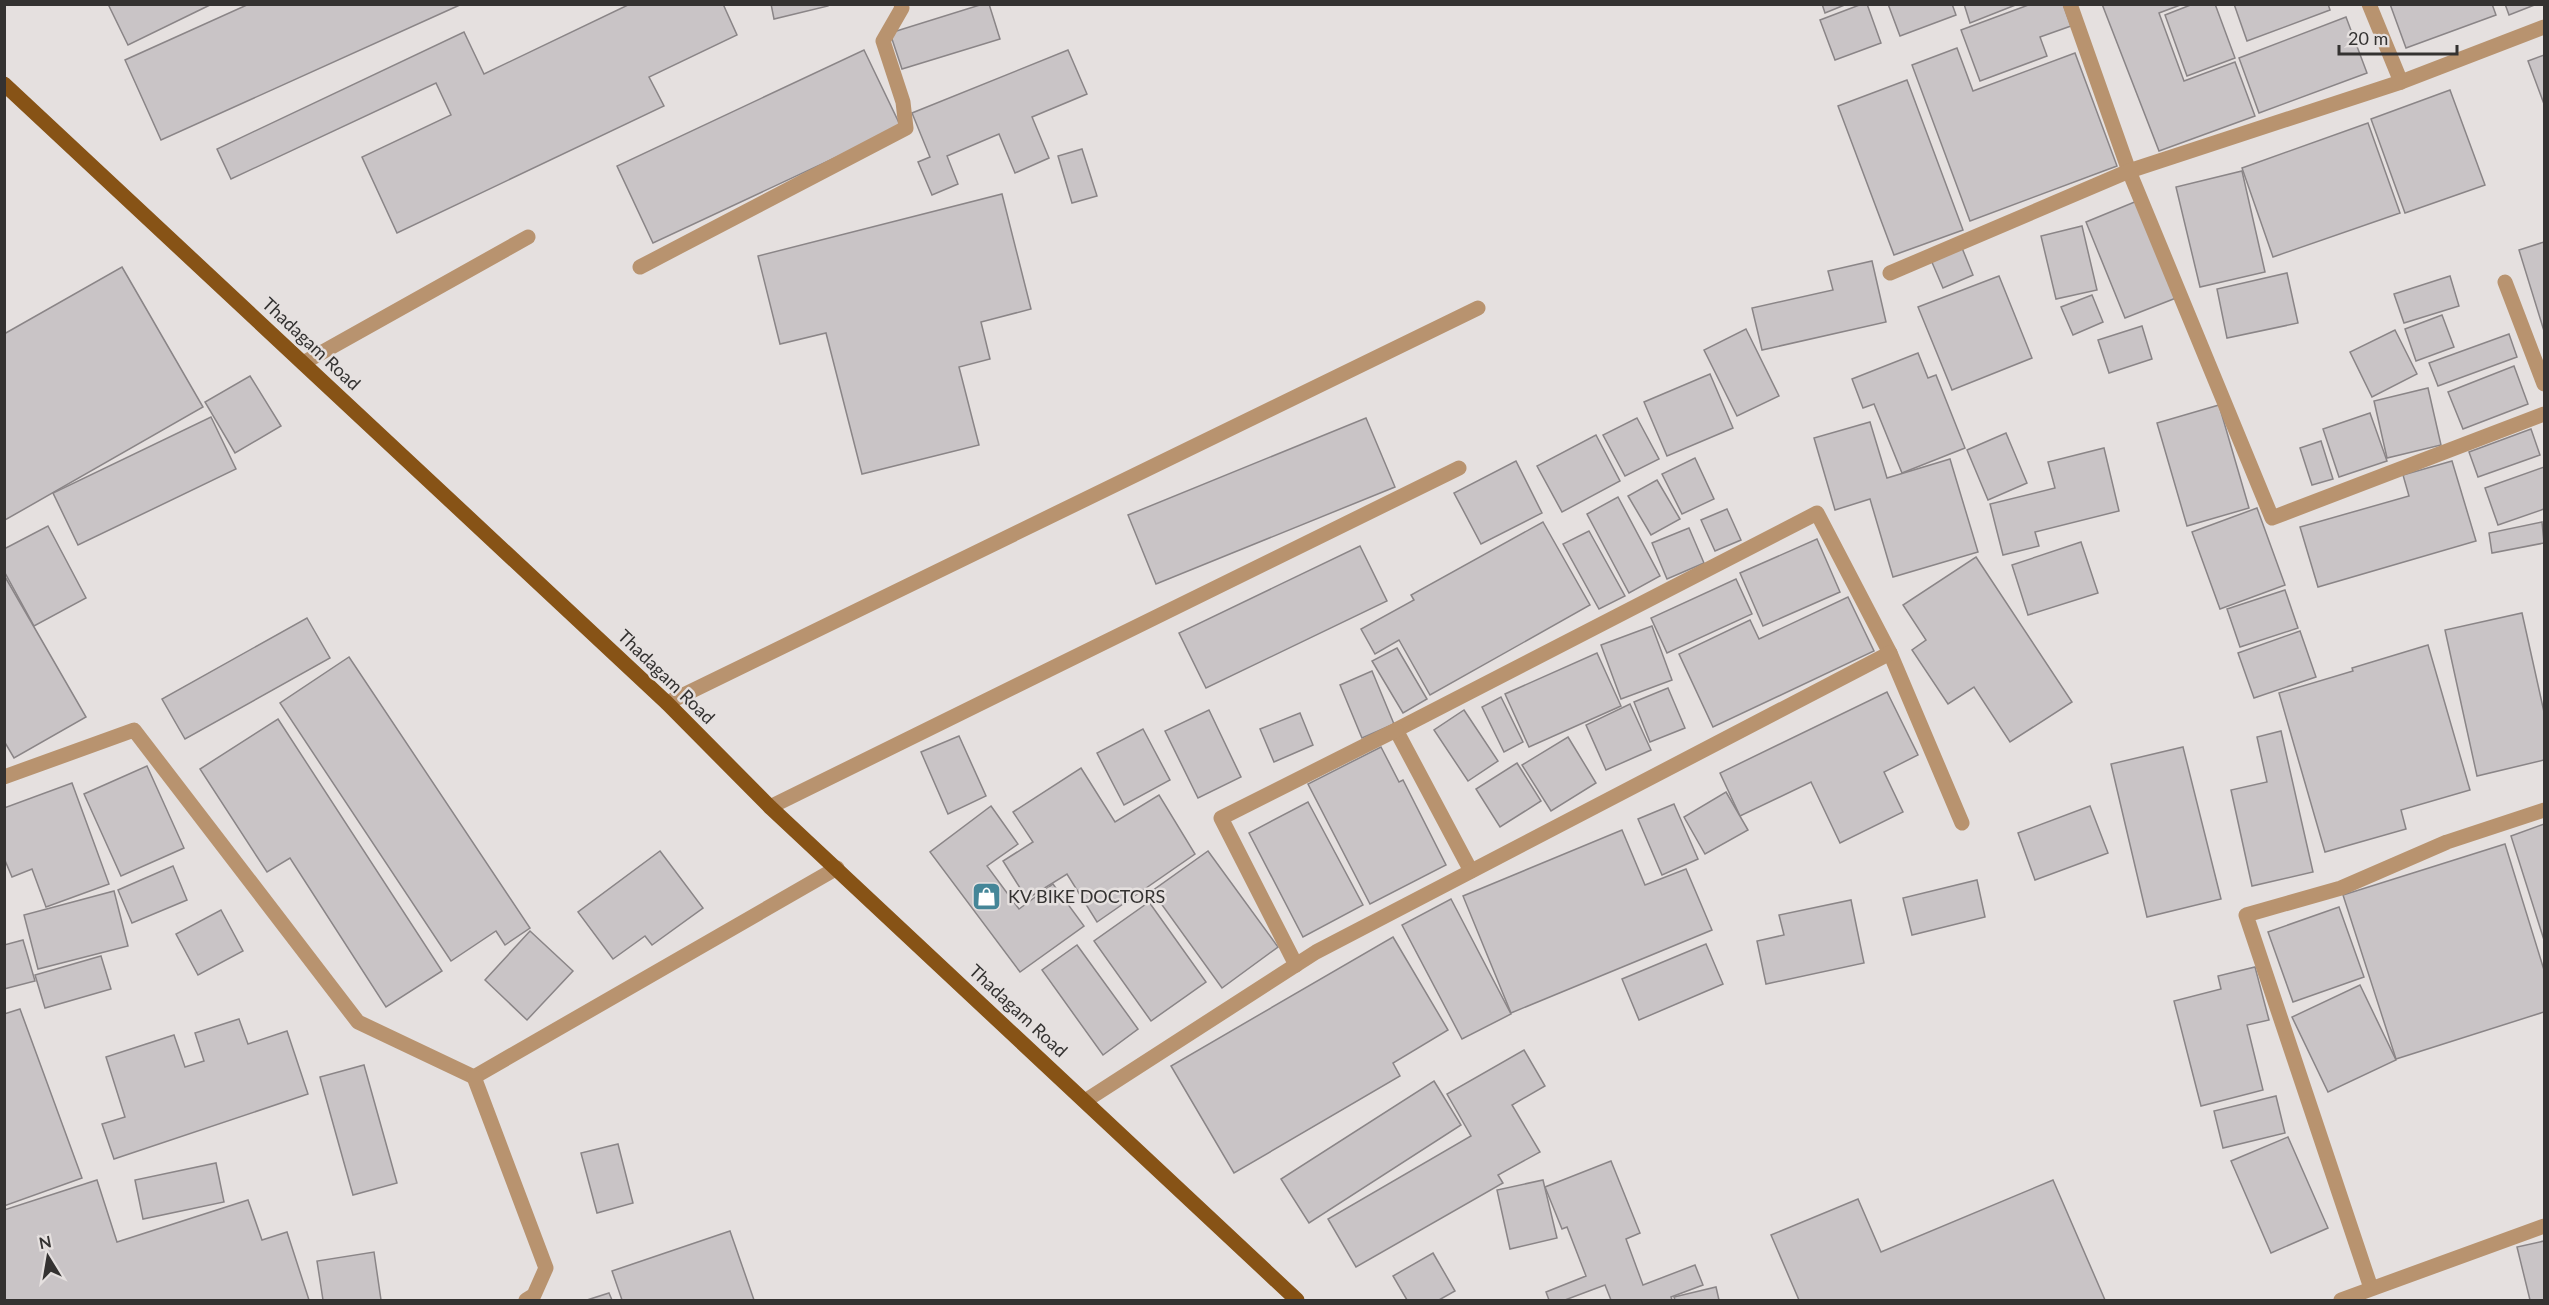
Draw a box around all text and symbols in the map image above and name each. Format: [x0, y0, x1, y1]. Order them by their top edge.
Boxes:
scale bar [2339, 18, 2458, 56]
text: 20 m [2348, 27, 2388, 49]
street label: Thadagam Road [258, 292, 365, 394]
street label: Thadagam Road [614, 625, 720, 728]
shop icon: KV BIKE DOCTORS [971, 881, 1003, 913]
place label: KV BIKE DOCTORS [1008, 885, 1165, 907]
street label: Thadagam Road [965, 959, 1072, 1061]
north arrow [18, 1227, 78, 1287]
text: N [37, 1231, 53, 1252]

